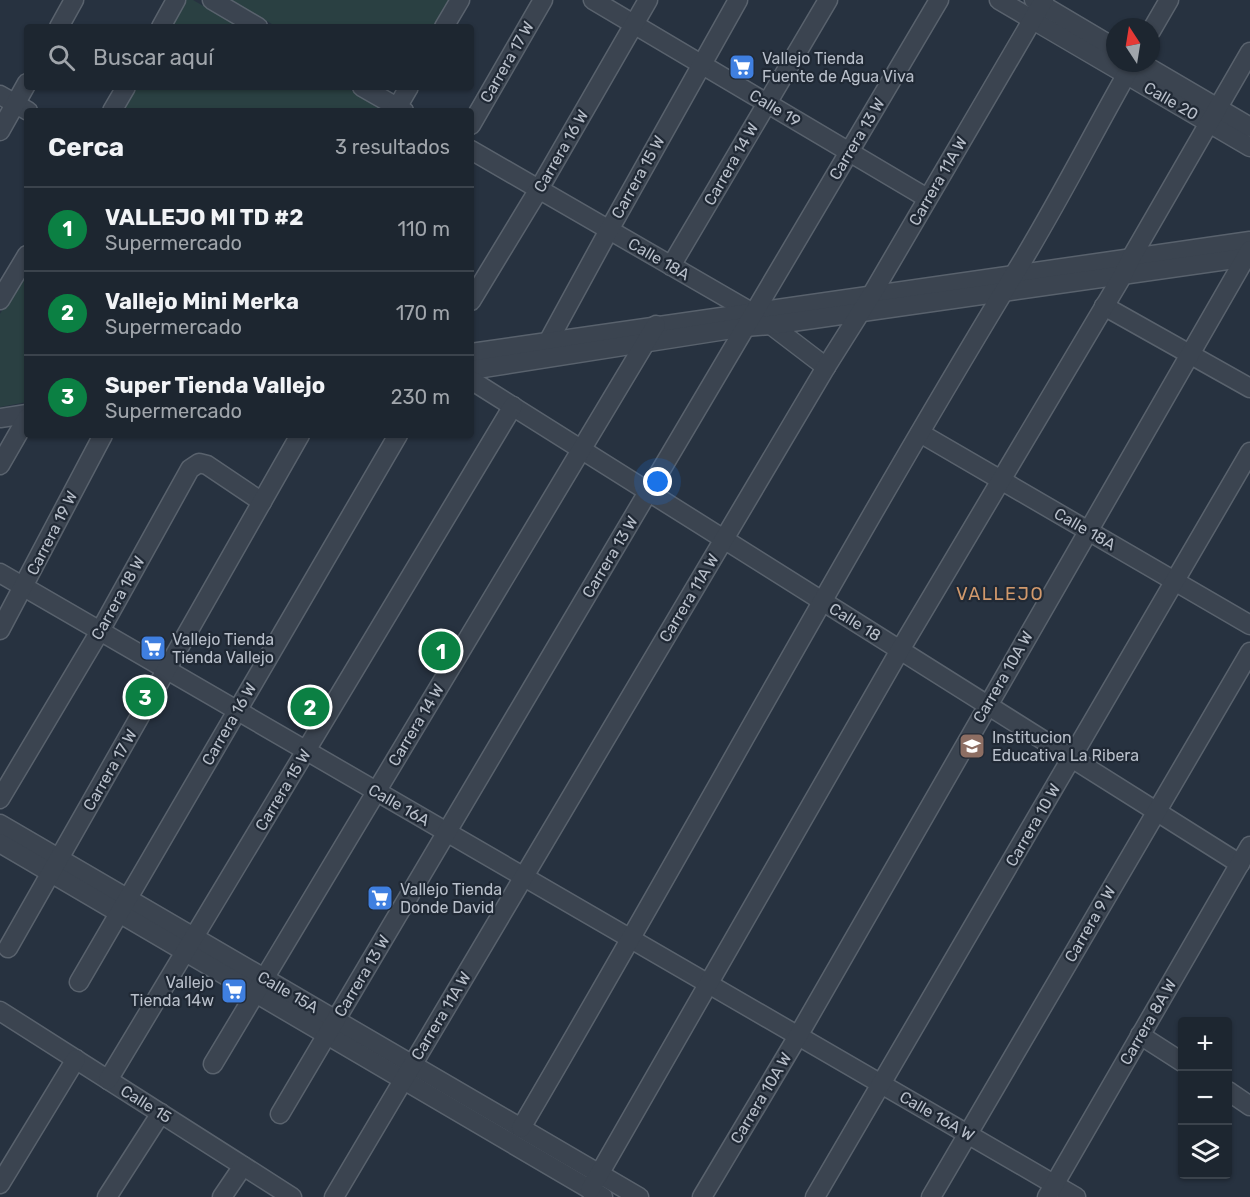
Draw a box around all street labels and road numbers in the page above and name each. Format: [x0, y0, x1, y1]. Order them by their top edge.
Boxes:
street label: Carrera 17 W [476, 18, 538, 106]
street label: Calle 20 [1140, 78, 1202, 124]
street label: Calle 19 [746, 85, 804, 131]
street label: Carrera 13 W [825, 94, 889, 183]
street label: Carrera 16 W [530, 106, 592, 196]
street label: Carrera 14 W [700, 119, 762, 209]
street label: Carrera 15 W [607, 132, 669, 222]
street label: Carrera 11A W [905, 133, 971, 229]
street label: Calle 18A [625, 234, 693, 284]
street label: Carrera 19 W [23, 488, 81, 578]
street label: Calle 18A [1051, 504, 1119, 554]
street label: Carrera 13 W [578, 512, 642, 601]
street label: Carrera 11A W [655, 550, 723, 646]
street label: Carrera 18 W [87, 553, 149, 643]
street label: Calle 18 [826, 599, 884, 645]
street label: Carrera 10A W [969, 628, 1037, 726]
street label: Carrera 16 W [198, 679, 260, 769]
street label: Carrera 14 W [384, 680, 448, 770]
street label: Carrera 17 W [79, 726, 141, 814]
street label: Carrera 15 W [251, 746, 315, 834]
street label: Calle 16A [365, 780, 433, 830]
street label: Carrera 10 W [1002, 780, 1064, 870]
street label: Carrera 9 W [1060, 882, 1120, 966]
street label: Carrera 13 W [330, 931, 394, 1020]
street label: Calle 15A [254, 967, 322, 1017]
street label: Carrera 11A W [407, 968, 475, 1064]
street label: Carrera 8A W [1116, 975, 1180, 1068]
street label: Carrera 10A W [726, 1049, 796, 1147]
street label: Calle 15 [117, 1081, 175, 1127]
street label: Calle 16A W [896, 1087, 978, 1145]

